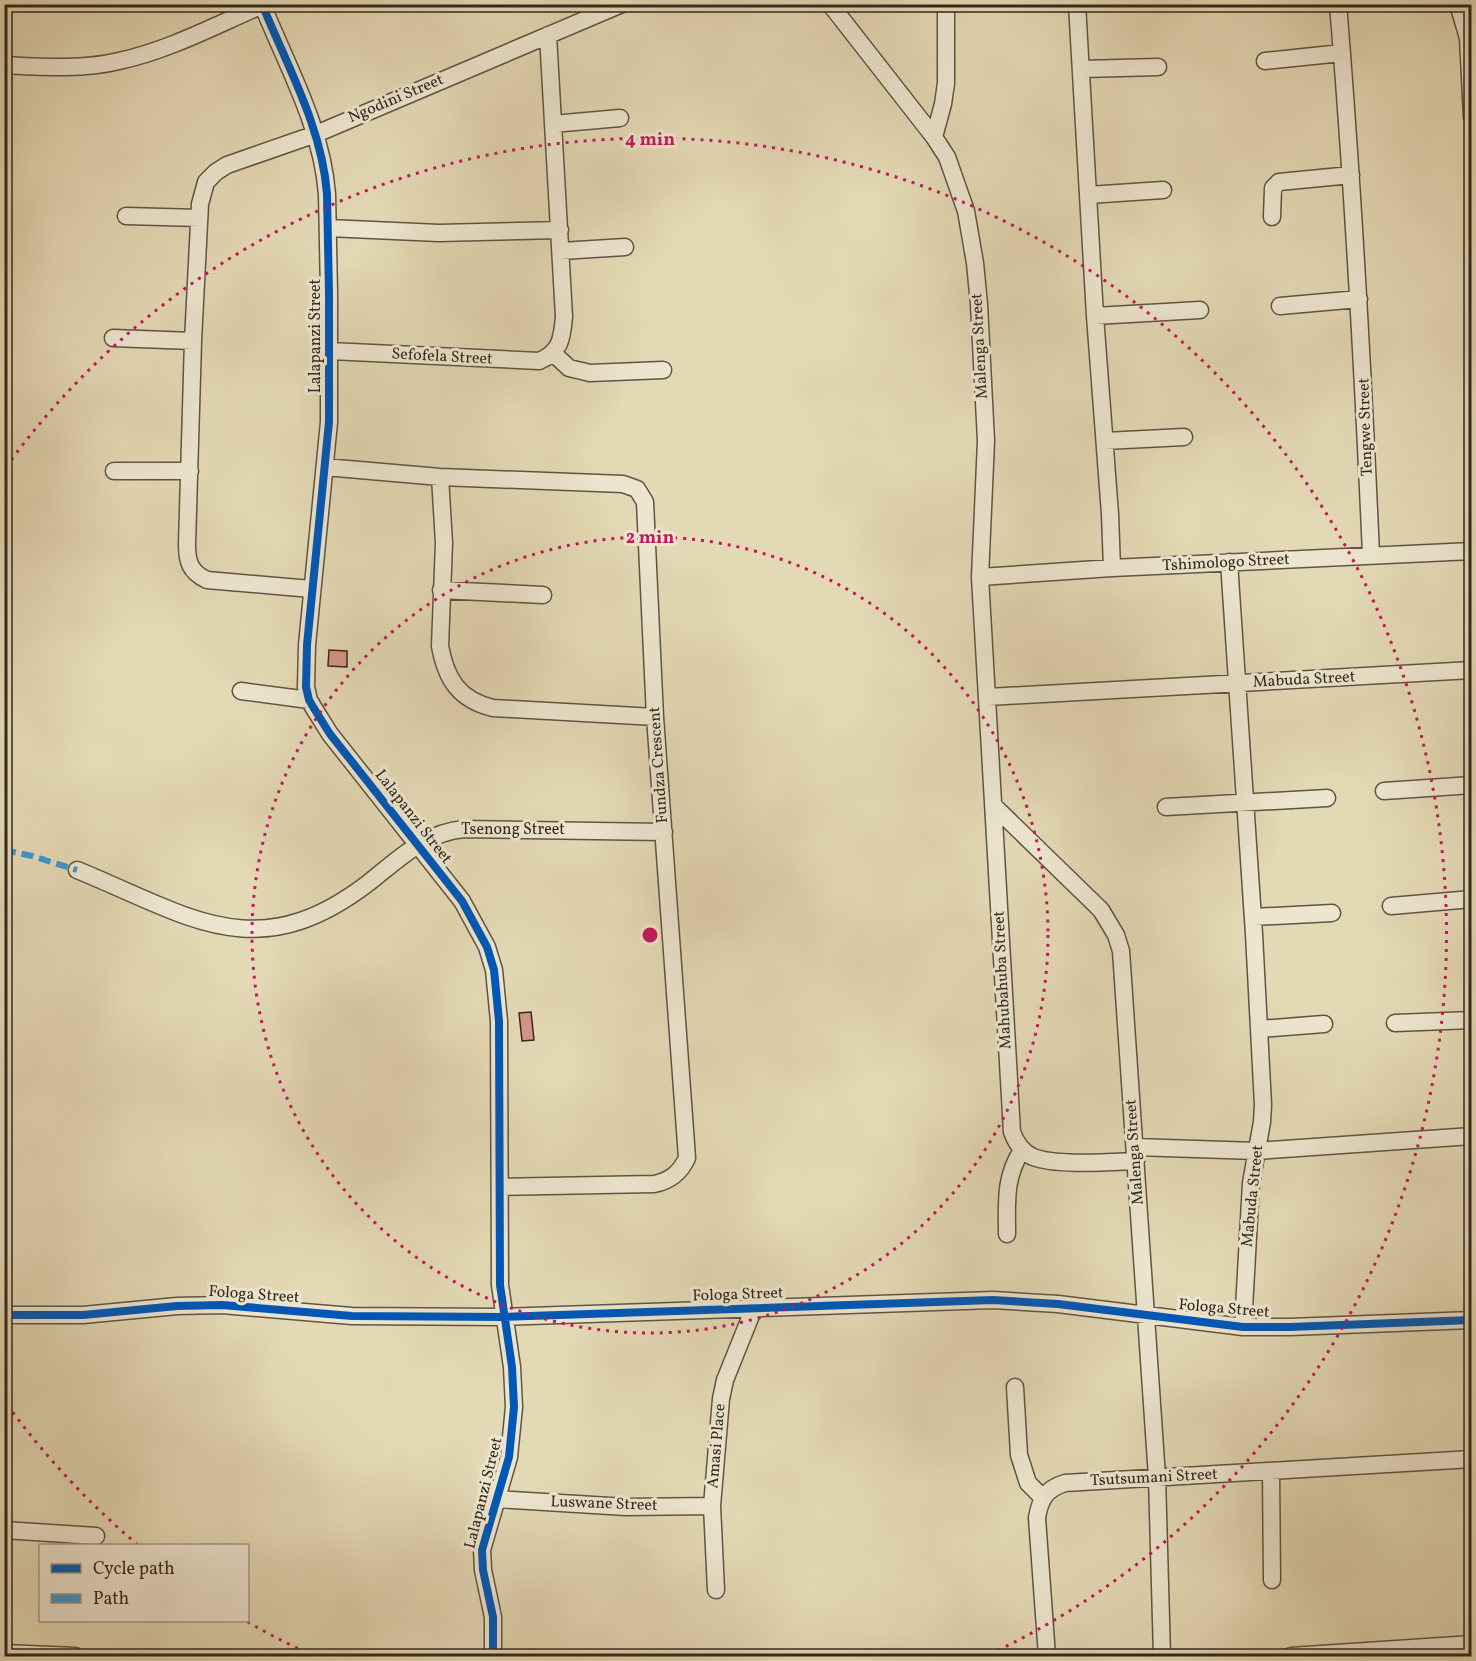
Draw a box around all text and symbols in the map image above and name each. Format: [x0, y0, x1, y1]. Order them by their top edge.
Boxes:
street label: Ngodini Street [345, 69, 448, 129]
text: 4 min [625, 128, 675, 153]
street label: Lalapanzi Street [305, 278, 327, 393]
street label: Malenga Street [966, 292, 994, 400]
street label: Sefofela Street [391, 343, 494, 371]
street label: Tengwe Street [1353, 377, 1379, 477]
text: 2 min [626, 526, 674, 551]
street label: Tshimologo Street [1162, 549, 1291, 577]
street label: Mabuda Street [1252, 666, 1356, 694]
street label: Fundza Crescent [644, 706, 674, 824]
street label: Lalapanzi Street [369, 765, 457, 869]
street label: Tsenong Street [461, 819, 565, 841]
street label: Mahubahuba Street [988, 910, 1018, 1050]
centre of rings [640, 925, 660, 945]
street label: Malenga Street [1120, 1098, 1150, 1206]
street label: Mabuda Street [1237, 1143, 1269, 1248]
street label: Fologa Street [208, 1281, 301, 1309]
street label: Fologa Street [692, 1282, 784, 1308]
street label: Fologa Street [1178, 1294, 1271, 1324]
street label: Amasi Place [702, 1403, 732, 1489]
street label: Lalapanzi Street [459, 1434, 509, 1551]
street label: Tsutsumani Street [1090, 1464, 1219, 1492]
street label: Luswane Street [550, 1491, 658, 1517]
legend [39, 1544, 249, 1622]
text: Cycle path [93, 1557, 175, 1582]
text: Path [93, 1587, 129, 1612]

